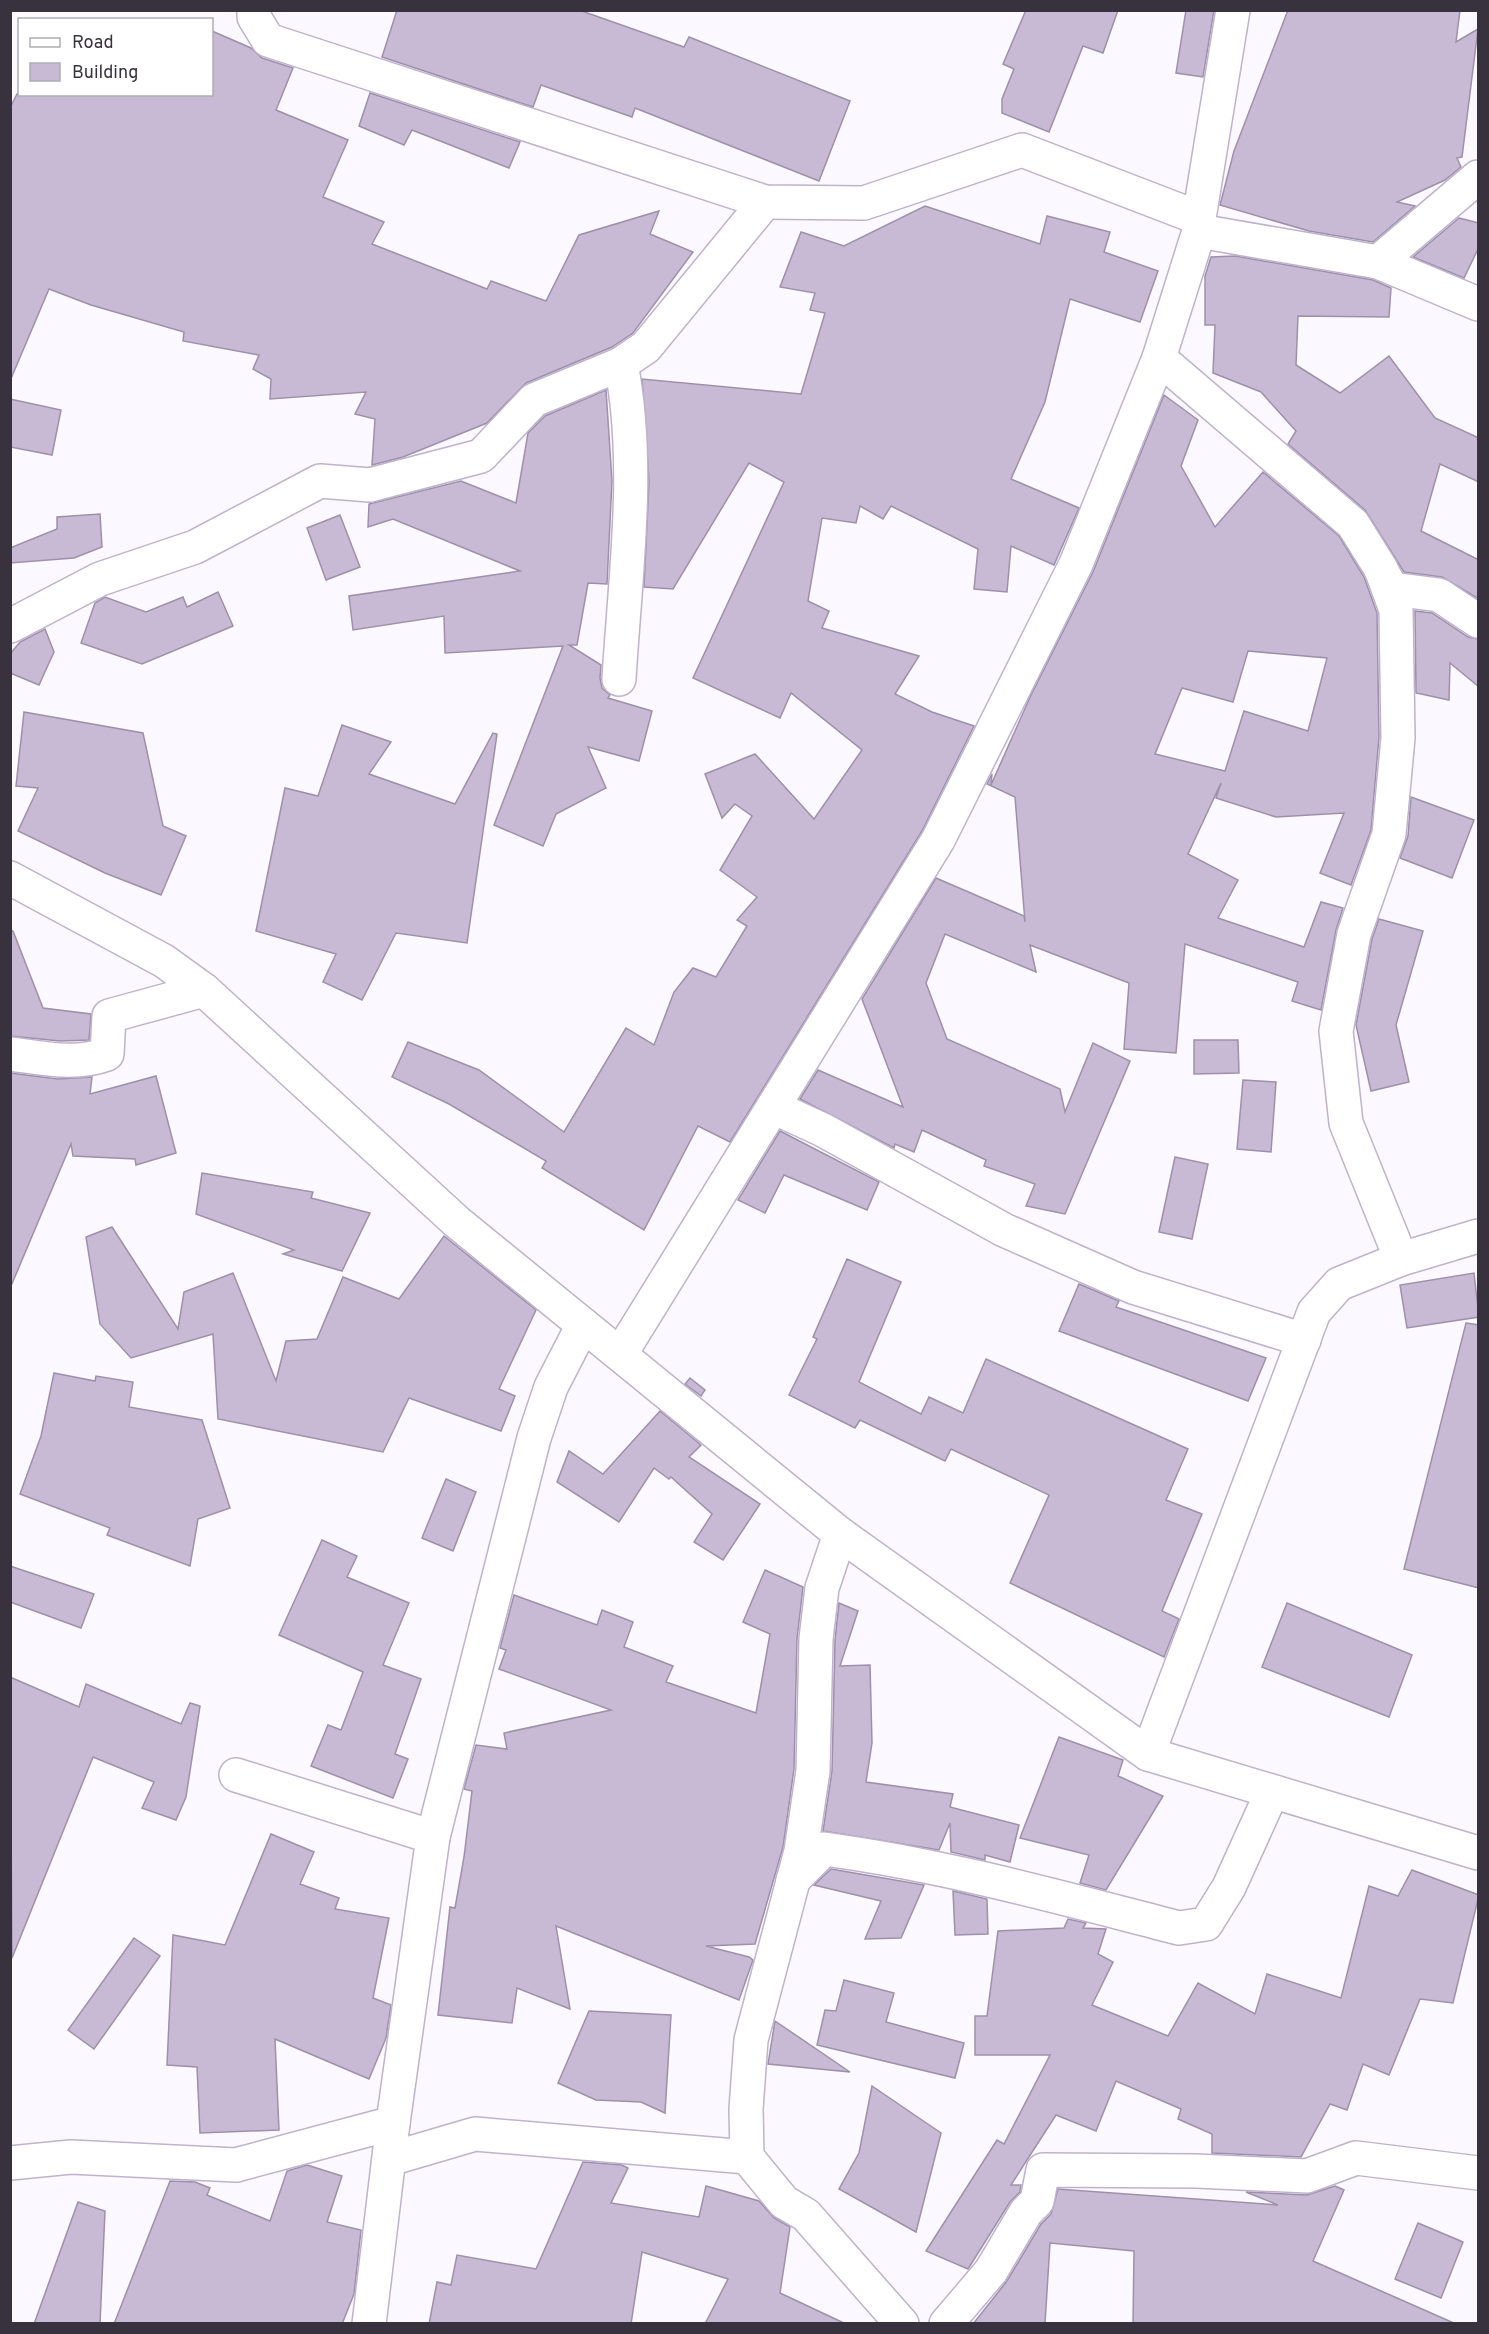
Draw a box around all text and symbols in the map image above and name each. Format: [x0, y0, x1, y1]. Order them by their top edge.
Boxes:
legend [18, 18, 213, 96]
text: Road [72, 32, 114, 55]
text: Building [72, 62, 138, 85]

